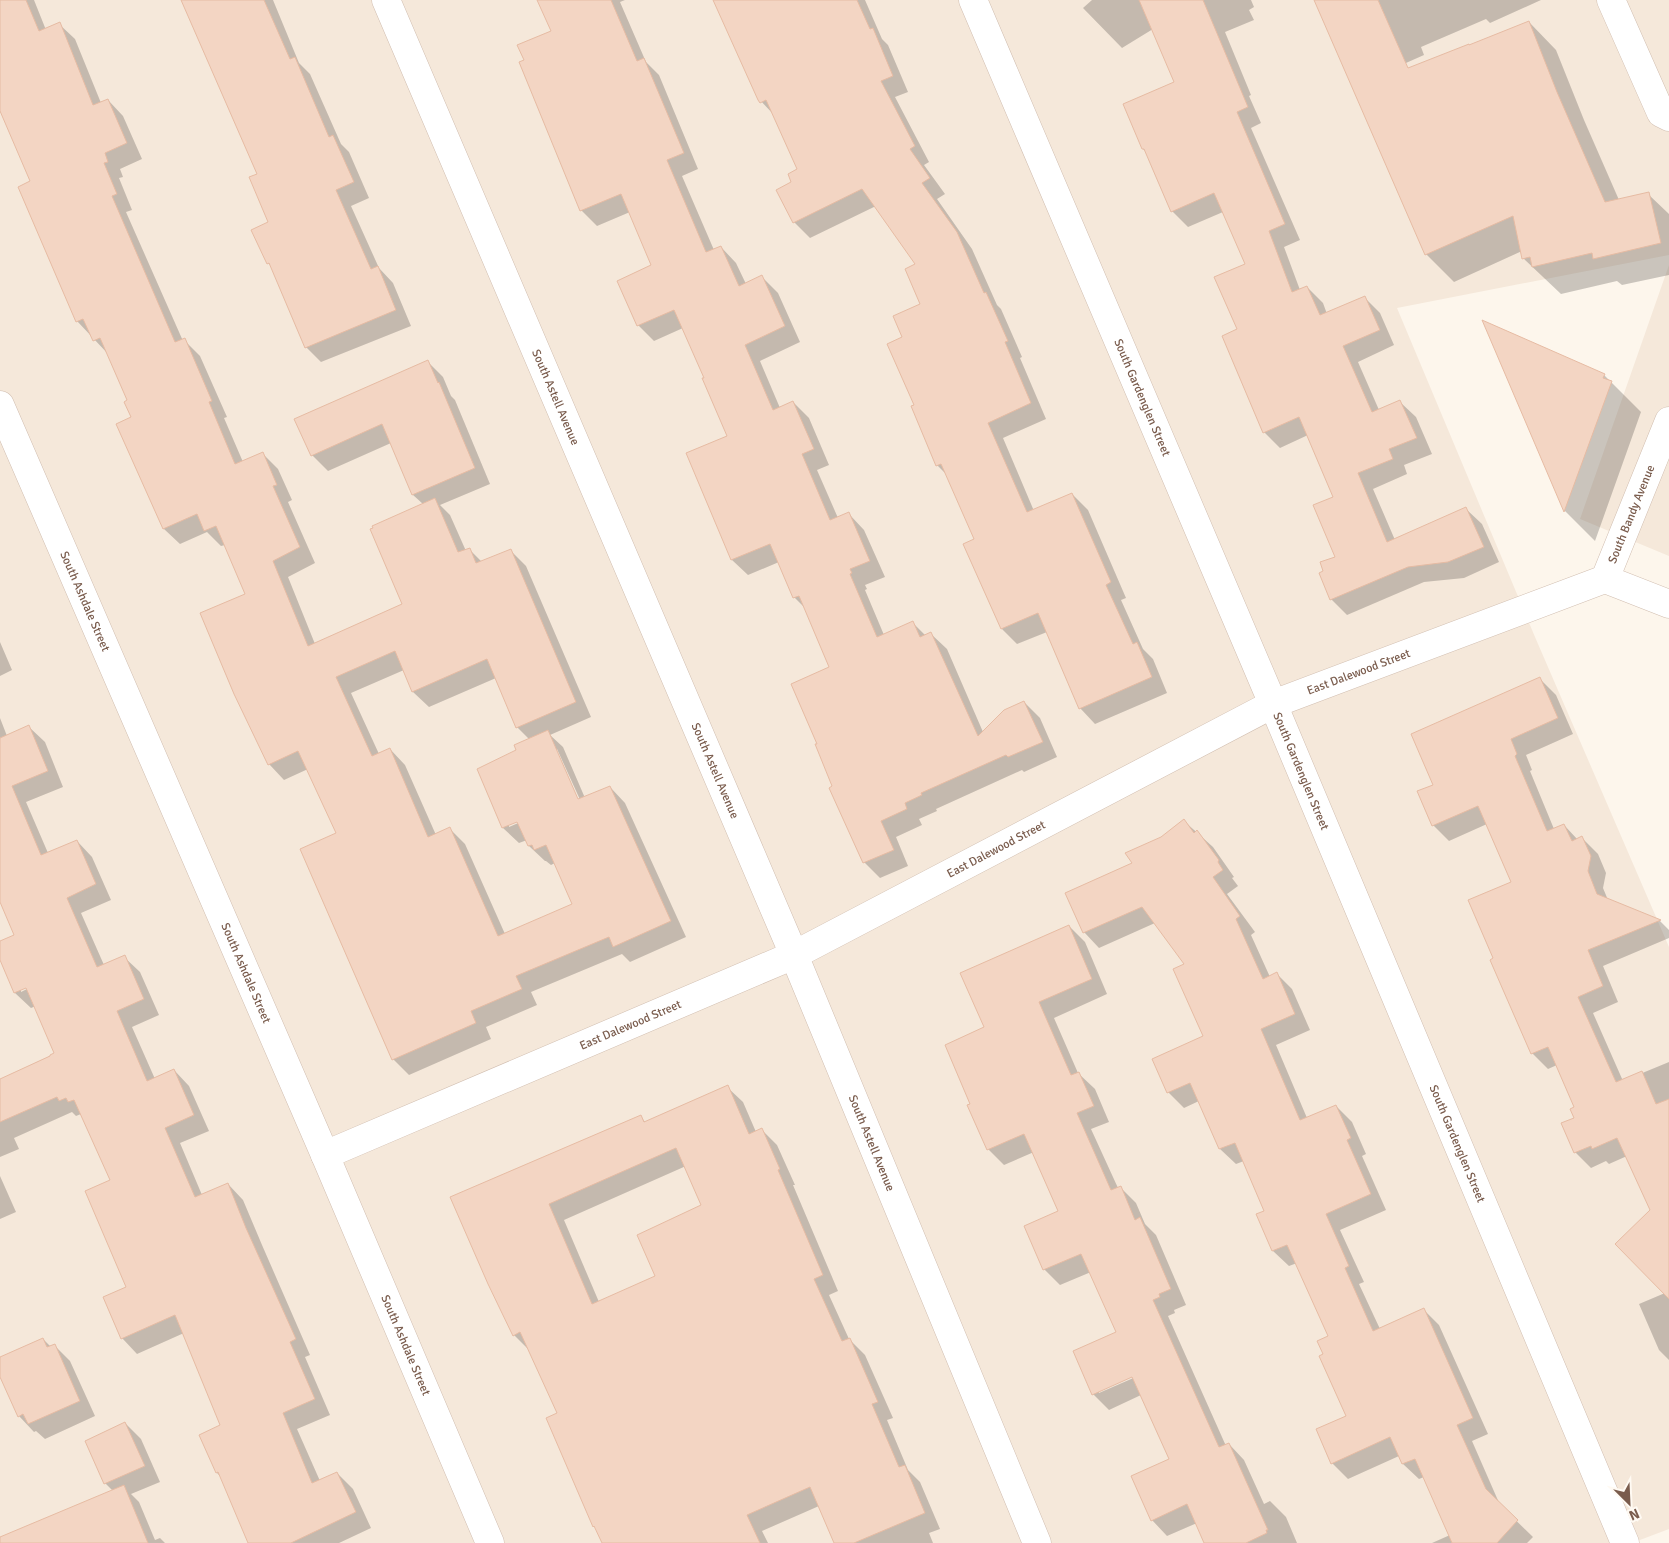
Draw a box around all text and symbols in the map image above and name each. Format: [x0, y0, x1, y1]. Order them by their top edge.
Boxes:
street label: South Gardenglen Street [1111, 336, 1174, 458]
street label: South Astell Avenue [529, 347, 583, 447]
street label: South Bandy Avenue [1605, 463, 1658, 566]
street label: South Ashdale Street [57, 549, 113, 654]
street label: East Dalewood Street [1305, 646, 1412, 698]
street label: South Gardenglen Street [1270, 710, 1332, 832]
street label: South Astell Avenue [688, 720, 742, 821]
street label: East Dalewood Street [944, 817, 1048, 881]
street label: South Ashdale Street [218, 920, 274, 1025]
street label: East Dalewood Street [577, 996, 684, 1053]
street label: South Gardenglen Street [1426, 1083, 1489, 1205]
street label: South Astell Avenue [845, 1093, 898, 1193]
street label: South Ashdale Street [378, 1293, 434, 1398]
north arrow [1604, 1478, 1654, 1528]
text: N [1626, 1505, 1642, 1524]

